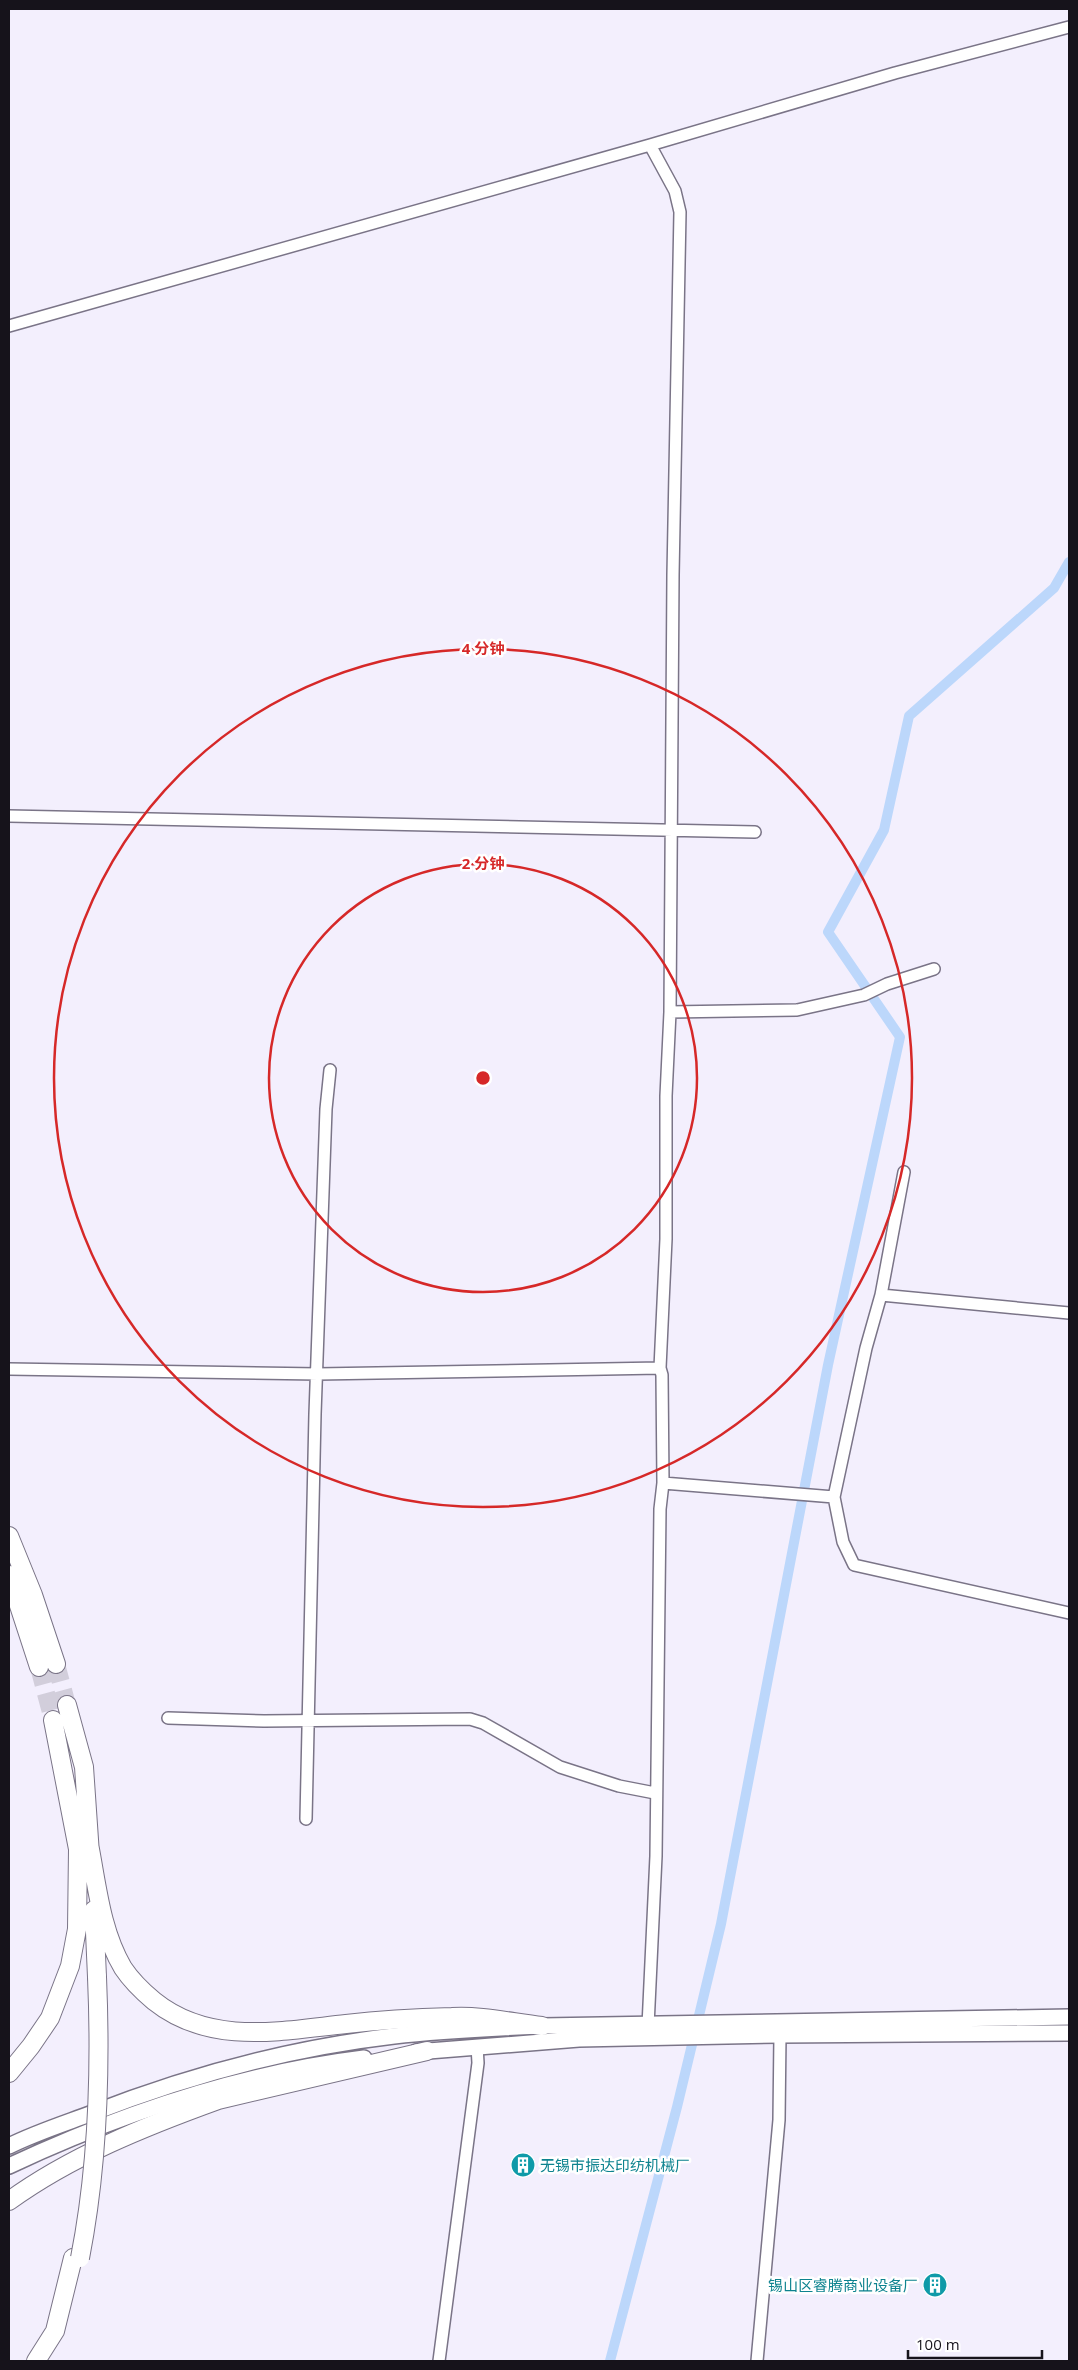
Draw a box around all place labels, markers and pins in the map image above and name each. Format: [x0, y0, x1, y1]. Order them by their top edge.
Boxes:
centre of rings [474, 1069, 492, 1087]
building icon: 无锡市振达印纺机械厂 [510, 2152, 536, 2178]
place label: 无锡市振达印纺机械厂 [540, 2155, 690, 2175]
building icon: 锡山区睿腾商业设备厂 [922, 2272, 948, 2298]
place label: 锡山区睿腾商业设备厂 [768, 2275, 918, 2295]

